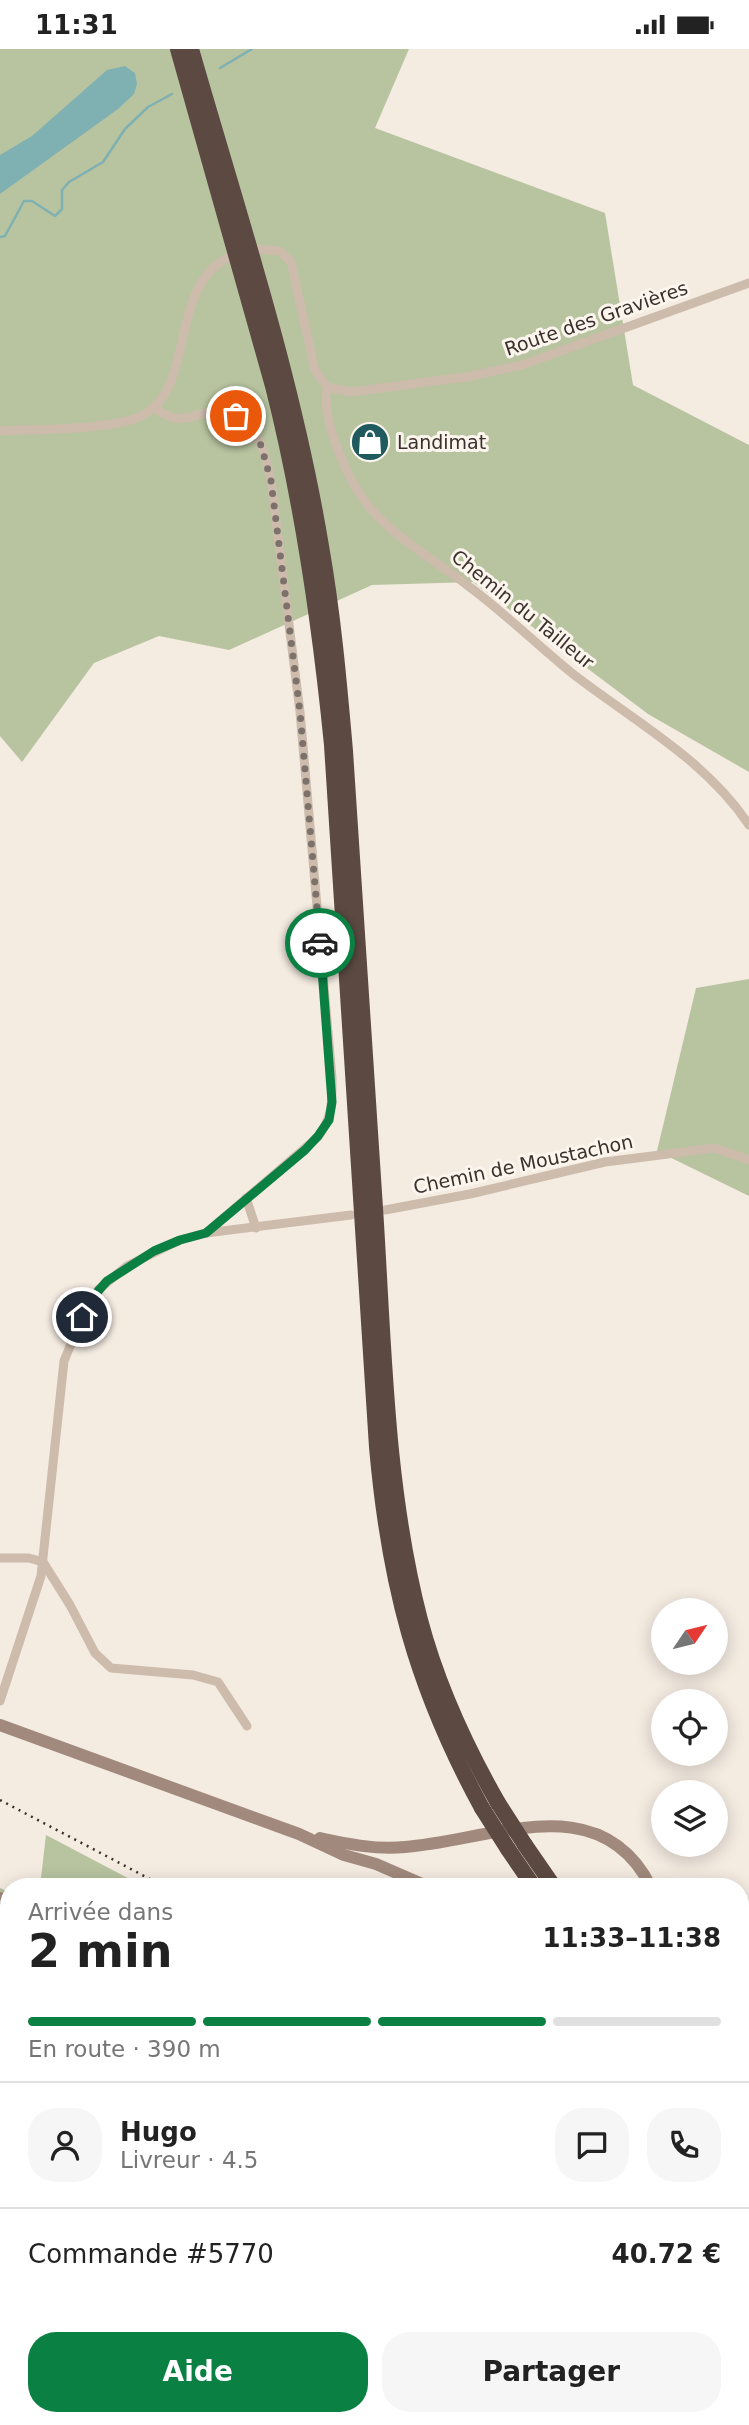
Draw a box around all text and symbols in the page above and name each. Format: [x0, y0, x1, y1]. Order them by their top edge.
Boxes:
text: 11:31 [35, 10, 118, 40]
street label: Route des Gravières [502, 276, 690, 360]
pin [206, 386, 266, 446]
icon: bag [217, 397, 255, 435]
shop icon: Landimat [349, 421, 391, 463]
place label: Landimat [397, 431, 486, 453]
street label: Chemin du Tailleur [447, 545, 599, 673]
courier [285, 908, 355, 978]
icon: car [301, 924, 339, 962]
street label: Chemin de Moustachon [411, 1130, 635, 1198]
pin [52, 1287, 112, 1347]
icon: home [63, 1298, 101, 1336]
north arrow [651, 1598, 728, 1675]
map controls [651, 1598, 728, 1857]
button: locate [651, 1689, 728, 1766]
button: layers [651, 1780, 728, 1857]
text: Arrivée dans [28, 1899, 173, 1925]
text: 11:33–11:38 [542, 1923, 721, 1953]
text: 2 min [28, 1924, 172, 1978]
text: En route · 390 m [28, 2036, 221, 2062]
button: person [28, 2108, 102, 2182]
button: chat [555, 2108, 629, 2182]
button: phone [647, 2108, 721, 2182]
text: Hugo [120, 2117, 197, 2147]
text: Livreur · 4.5 [120, 2147, 258, 2173]
text: Commande #5770 [28, 2239, 274, 2269]
text: 40.72 € [612, 2239, 721, 2269]
button: Aide [28, 2332, 368, 2412]
button: Partager [382, 2332, 721, 2412]

